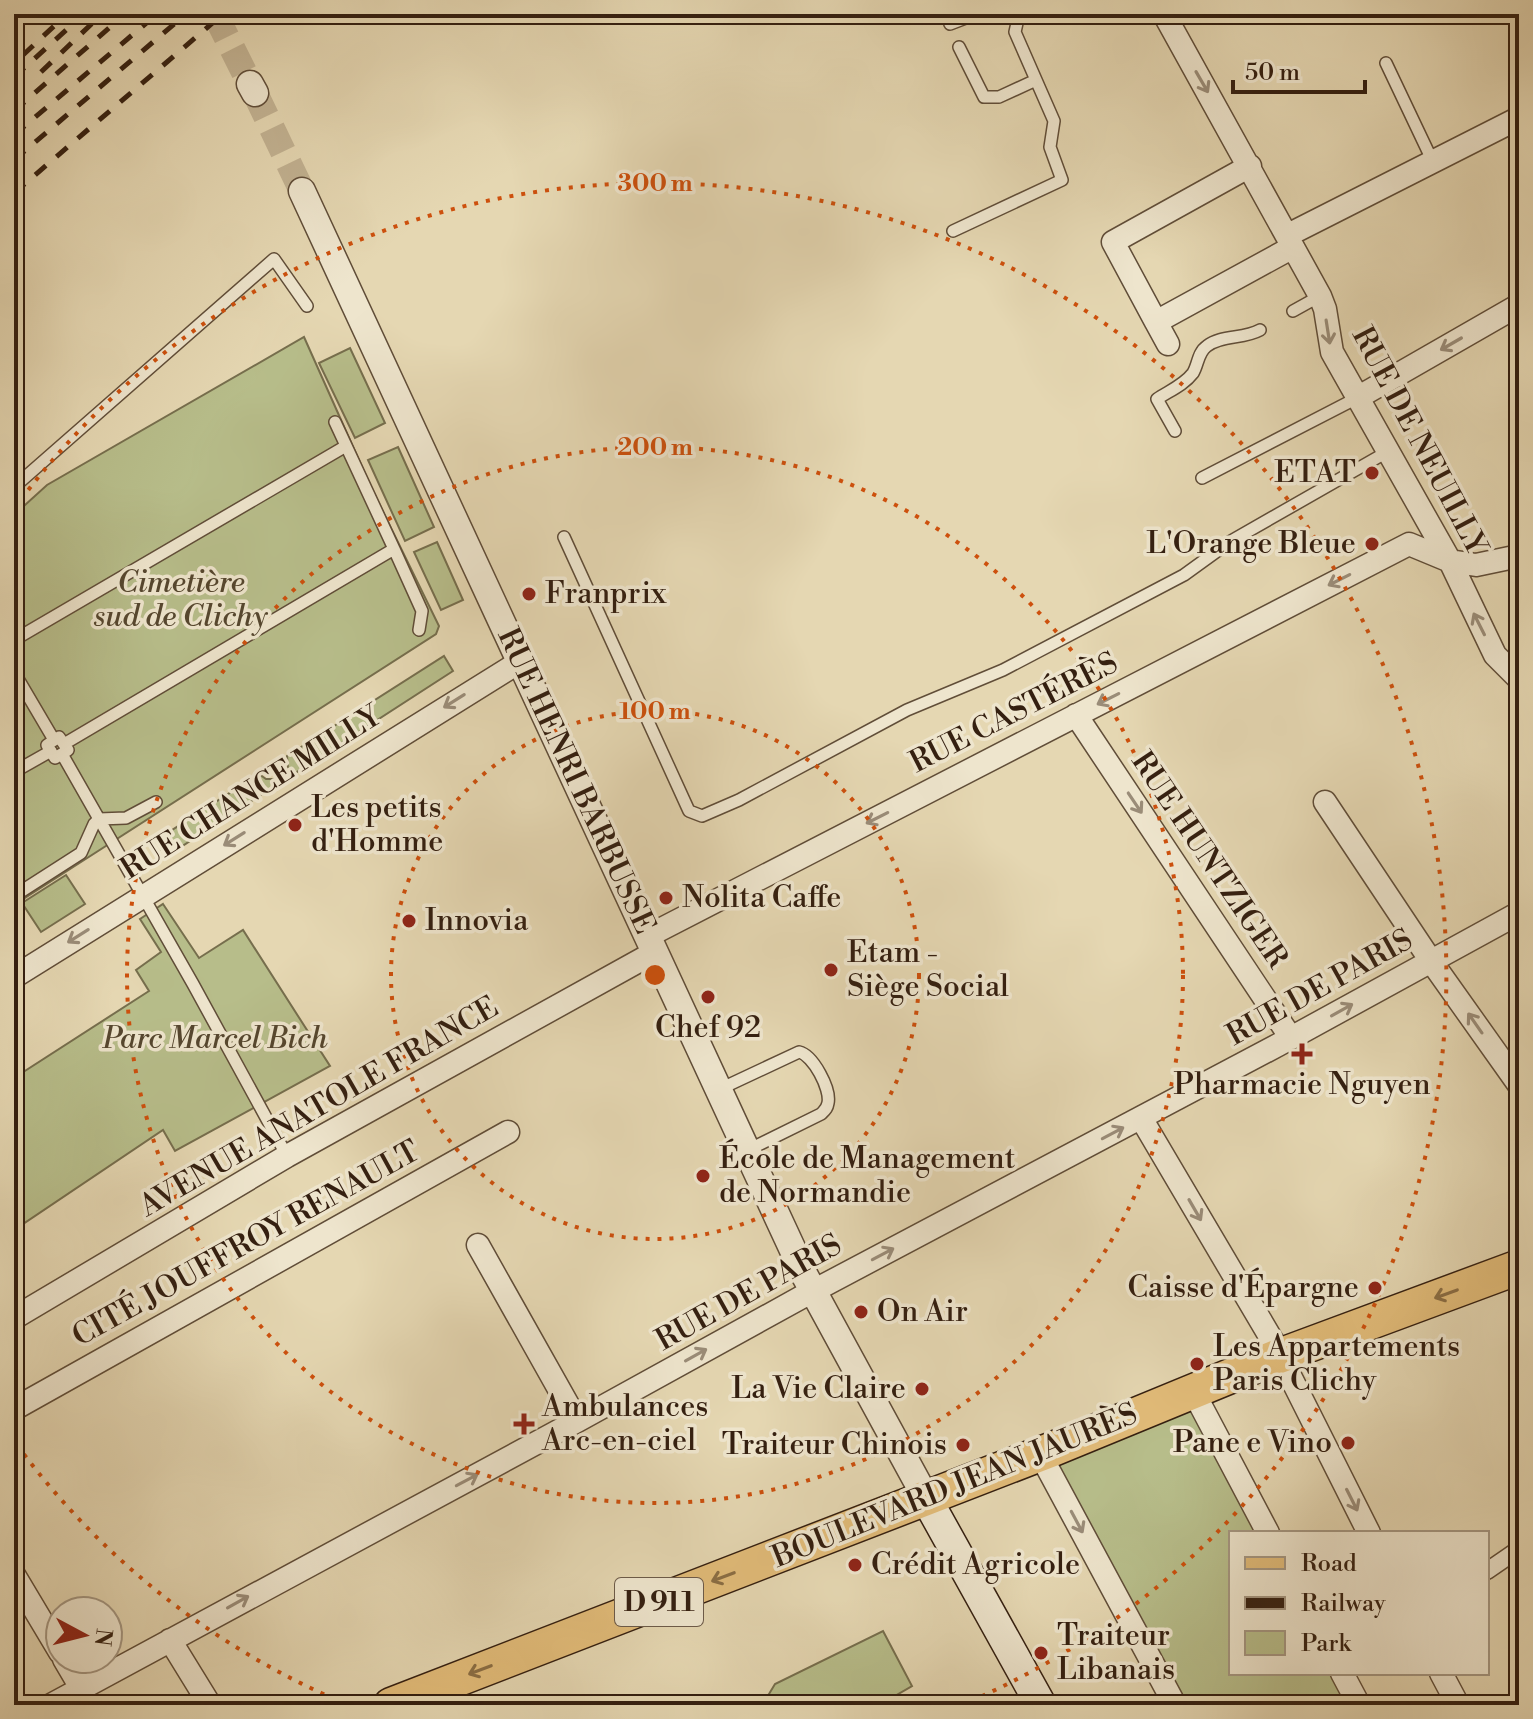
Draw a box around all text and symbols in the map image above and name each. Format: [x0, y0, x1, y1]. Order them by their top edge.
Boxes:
scale bar [1233, 44, 1365, 94]
text: 50 m [1245, 58, 1300, 88]
one-way arrow [1195, 70, 1211, 93]
text: 300 m [617, 169, 693, 199]
one-way arrow [1321, 319, 1336, 345]
street label: RUE DE NEUILLY [1343, 320, 1496, 563]
one-way arrow [1440, 336, 1463, 352]
text: 200 m [617, 433, 693, 463]
place label: ETAT [1274, 454, 1356, 492]
marker: ETAT [1363, 464, 1381, 482]
place label: L'Orange Bleue [1146, 525, 1356, 563]
marker: L'Orange Bleue [1363, 535, 1381, 553]
park label: Cimetière sud de Clichy [93, 564, 269, 636]
one-way arrow [1328, 572, 1352, 588]
place label: Franprix [545, 575, 667, 613]
marker: Franprix [520, 585, 538, 603]
one-way arrow [1471, 612, 1486, 636]
street label: RUE HENRI BARBUSSE [488, 622, 664, 940]
street label: RUE CASTÉRÈS [903, 642, 1125, 782]
one-way arrow [1097, 691, 1121, 707]
one-way arrow [443, 693, 466, 709]
street label: RUE CHANCE MILLY [114, 697, 389, 889]
text: 100 m [619, 697, 691, 727]
street label: RUE HUNTZIGER [1122, 744, 1296, 977]
place label: Les petits d'Homme [311, 789, 443, 861]
one-way arrow [1127, 792, 1143, 814]
one-way arrow [866, 810, 889, 826]
marker: Les petits d'Homme [286, 816, 304, 834]
one-way arrow [223, 832, 246, 848]
place label: Nolita Caffe [682, 879, 841, 917]
marker: Nolita Caffe [657, 889, 675, 907]
place label: Innovia [425, 902, 529, 940]
marker: Innovia [400, 912, 418, 930]
street label: RUE DE PARIS [1220, 921, 1420, 1055]
one-way arrow [67, 929, 90, 945]
place label: Etam - Siège Social [847, 934, 1009, 1006]
centre of rings [641, 961, 669, 989]
marker: Etam - Siège Social [822, 961, 840, 979]
street label: AVENUE ANATOLE FRANCE [132, 988, 505, 1226]
marker: Chef 92 [699, 988, 717, 1006]
one-way arrow [1330, 1002, 1354, 1017]
place label: Chef 92 [655, 1009, 761, 1047]
one-way arrow [1467, 1013, 1483, 1035]
park label: Parc Marcel Bich [102, 1020, 328, 1058]
marker: Pharmacie Nguyen [1293, 1045, 1311, 1063]
place label: Pharmacie Nguyen [1173, 1066, 1431, 1104]
one-way arrow [1101, 1124, 1125, 1140]
street label: CITÉ JOUFFROY RENAULT [65, 1131, 426, 1355]
place label: École de Management de Normandie [719, 1138, 1016, 1212]
marker: École de Management de Normandie [694, 1167, 712, 1185]
one-way arrow [1187, 1198, 1203, 1221]
street label: RUE DE PARIS [649, 1226, 849, 1360]
one-way arrow [871, 1245, 894, 1261]
place label: Caisse d'Épargne [1127, 1267, 1359, 1307]
marker: Caisse d'Épargne [1366, 1279, 1384, 1297]
one-way arrow [1434, 1288, 1459, 1302]
place label: On Air [877, 1293, 968, 1331]
marker: On Air [852, 1303, 870, 1321]
place label: Les Appartements Paris Clichy [1213, 1328, 1460, 1400]
one-way arrow [683, 1347, 707, 1363]
marker: Les Appartements Paris Clichy [1188, 1355, 1206, 1373]
place label: La Vie Claire [731, 1370, 906, 1408]
marker: La Vie Claire [913, 1380, 931, 1398]
place label: Ambulances Arc-en-ciel [541, 1388, 708, 1460]
street label: BOULEVARD JEAN JAURÈS [765, 1393, 1143, 1577]
marker: Ambulances Arc-en-ciel [513, 1413, 535, 1435]
place label: Pane e Vino [1173, 1424, 1332, 1462]
place label: Traiteur Chinois [722, 1426, 947, 1464]
marker: Pane e Vino [1339, 1434, 1357, 1452]
marker: Traiteur Chinois [954, 1436, 972, 1454]
one-way arrow [455, 1471, 479, 1487]
one-way arrow [1345, 1488, 1361, 1512]
one-way arrow [1070, 1510, 1085, 1534]
legend [1229, 1531, 1489, 1675]
place label: Crédit Agricole [871, 1546, 1080, 1584]
text: Road [1301, 1549, 1357, 1579]
marker: Crédit Agricole [846, 1556, 864, 1574]
one-way arrow [711, 1571, 736, 1585]
road number: D 911 [615, 1578, 703, 1626]
text: Railway [1301, 1589, 1386, 1619]
one-way arrow [226, 1594, 250, 1610]
north arrow [44, 1595, 124, 1675]
place label: Traiteur Libanais [1057, 1617, 1175, 1689]
text: N [88, 1627, 117, 1648]
text: Park [1301, 1629, 1352, 1659]
marker: Traiteur Libanais [1032, 1644, 1050, 1662]
one-way arrow [469, 1664, 493, 1679]

